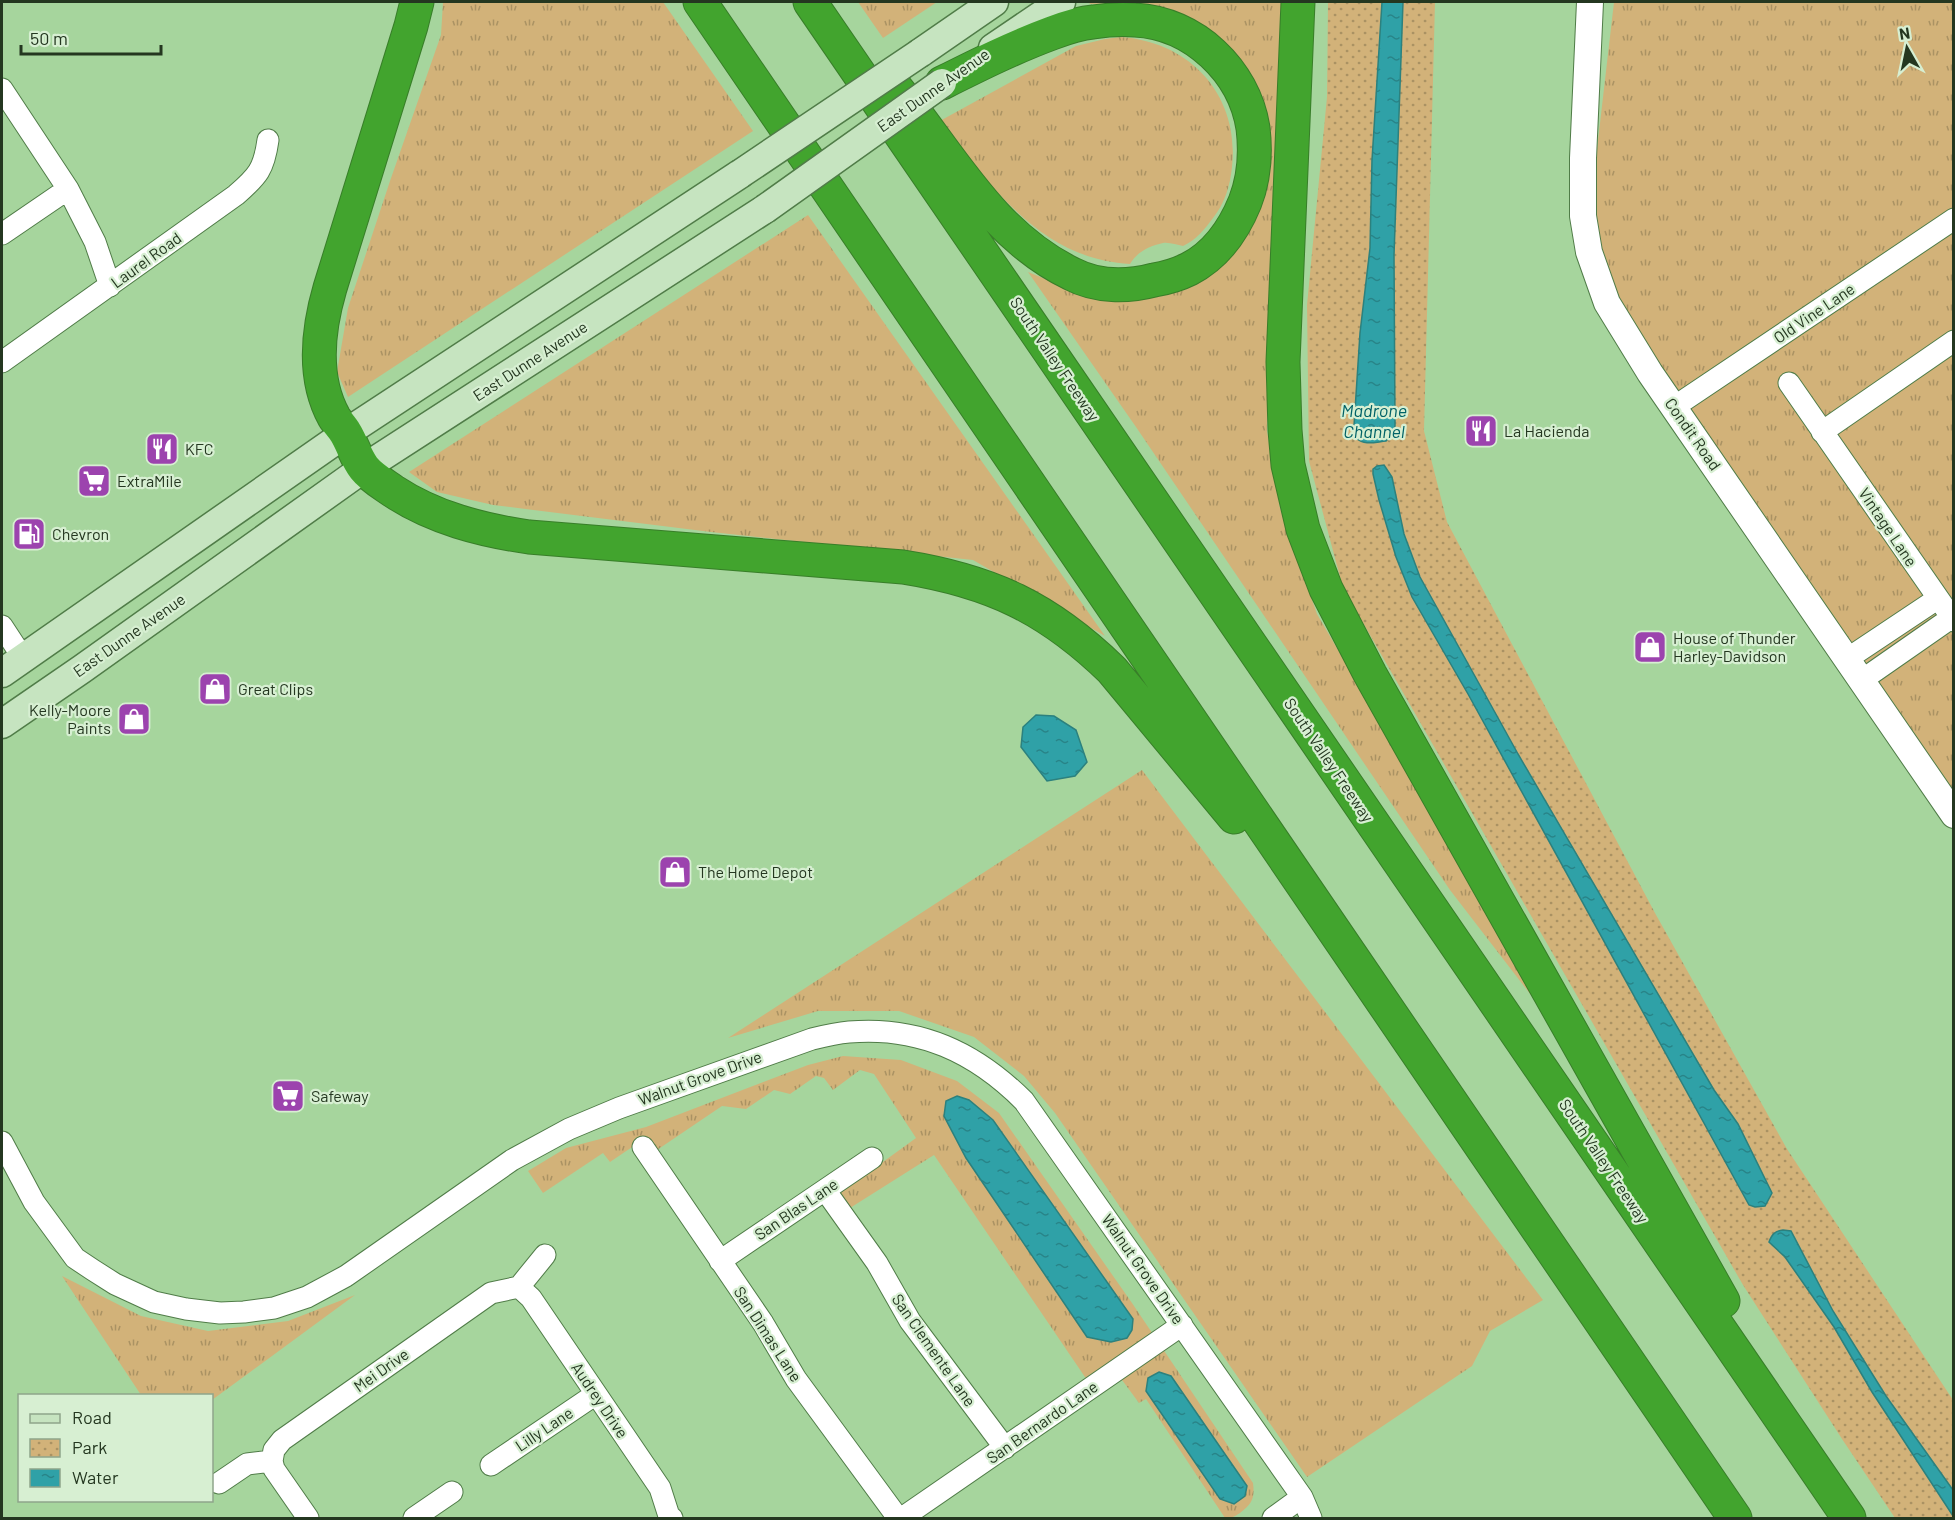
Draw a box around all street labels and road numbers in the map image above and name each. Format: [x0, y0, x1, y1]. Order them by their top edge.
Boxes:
street label: East Dunne Avenue [873, 44, 992, 135]
street label: Laurel Road [107, 228, 185, 291]
street label: Old Vine Lane [1770, 279, 1858, 347]
street label: South Valley Freeway [1007, 293, 1104, 425]
street label: East Dunne Avenue [469, 317, 590, 405]
street label: Condit Road [1661, 394, 1725, 474]
street label: Vintage Lane [1855, 484, 1922, 570]
street label: East Dunne Avenue [69, 589, 188, 680]
street label: South Valley Freeway [1281, 694, 1378, 826]
street label: Walnut Grove Drive [635, 1046, 764, 1109]
street label: South Valley Freeway [1556, 1095, 1653, 1227]
street label: San Blas Lane [750, 1174, 841, 1243]
street label: Walnut Grove Drive [1098, 1210, 1188, 1327]
street label: San Dimas Lane [731, 1282, 806, 1385]
street label: San Clemente Lane [888, 1290, 980, 1410]
street label: Mei Drive [349, 1344, 412, 1395]
street label: Audrey Drive [568, 1358, 633, 1441]
street label: San Bernardo Lane [983, 1376, 1101, 1467]
street label: Lilly Lane [511, 1402, 576, 1455]

